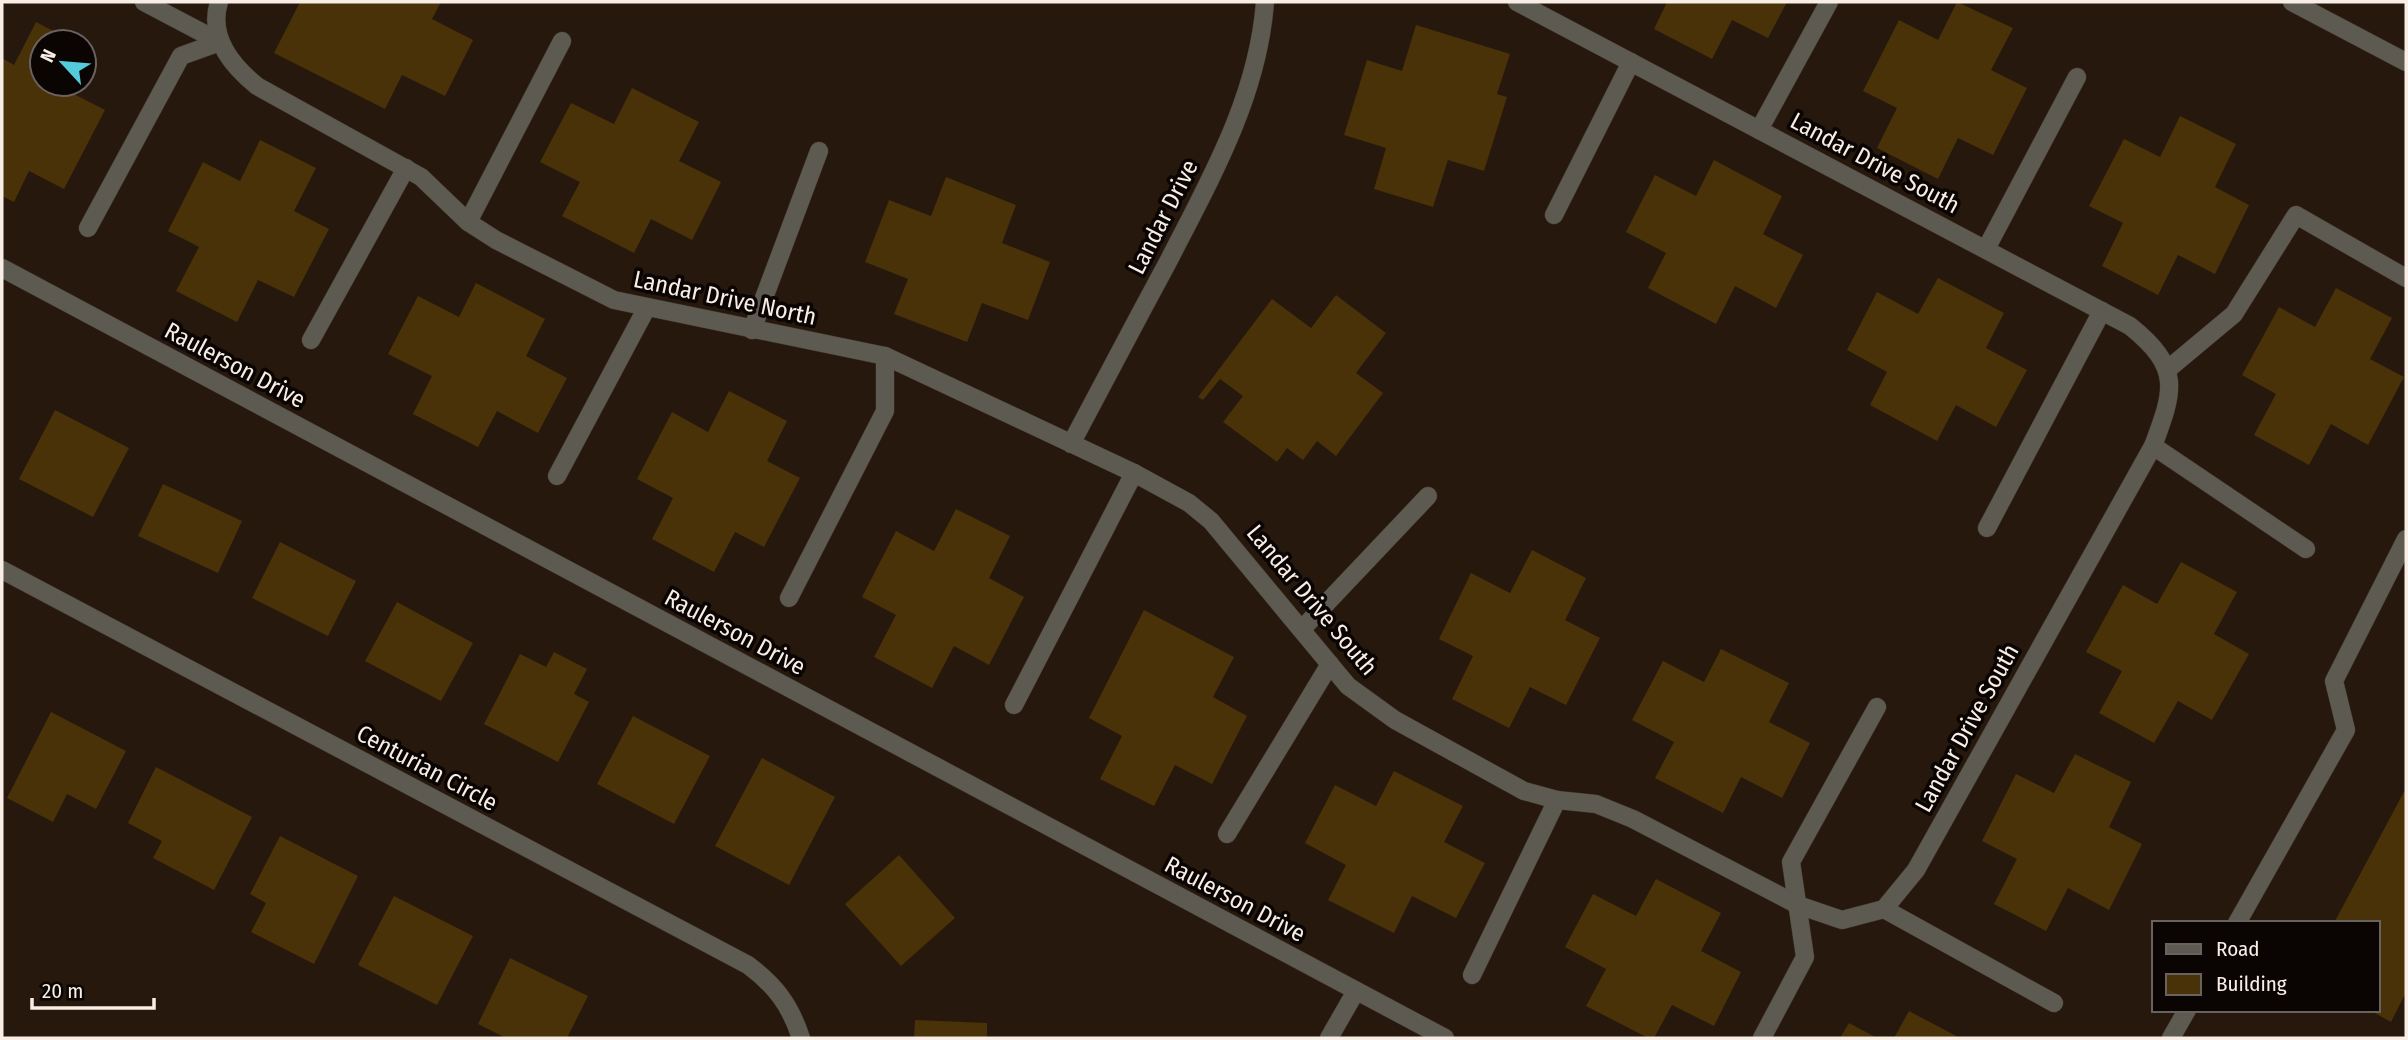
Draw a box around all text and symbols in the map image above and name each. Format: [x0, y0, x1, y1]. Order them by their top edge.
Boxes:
north arrow [28, 28, 98, 98]
text: N [35, 46, 61, 66]
street label: Landar Drive South [1786, 107, 1964, 219]
street label: Landar Drive [1122, 155, 1204, 279]
street label: Landar Drive North [631, 265, 819, 331]
street label: Raulerson Drive [160, 316, 310, 414]
street label: Landar Drive South [1241, 519, 1383, 681]
street label: Raulerson Drive [660, 583, 810, 681]
street label: Landar Drive South [1909, 639, 2025, 817]
street label: Centurian Circle [352, 719, 502, 817]
street label: Raulerson Drive [1160, 850, 1310, 948]
legend [2152, 921, 2380, 1012]
text: Road [2216, 936, 2260, 962]
scale bar [32, 967, 154, 1011]
text: Building [2216, 971, 2287, 997]
text: 20 m [42, 978, 83, 1004]

